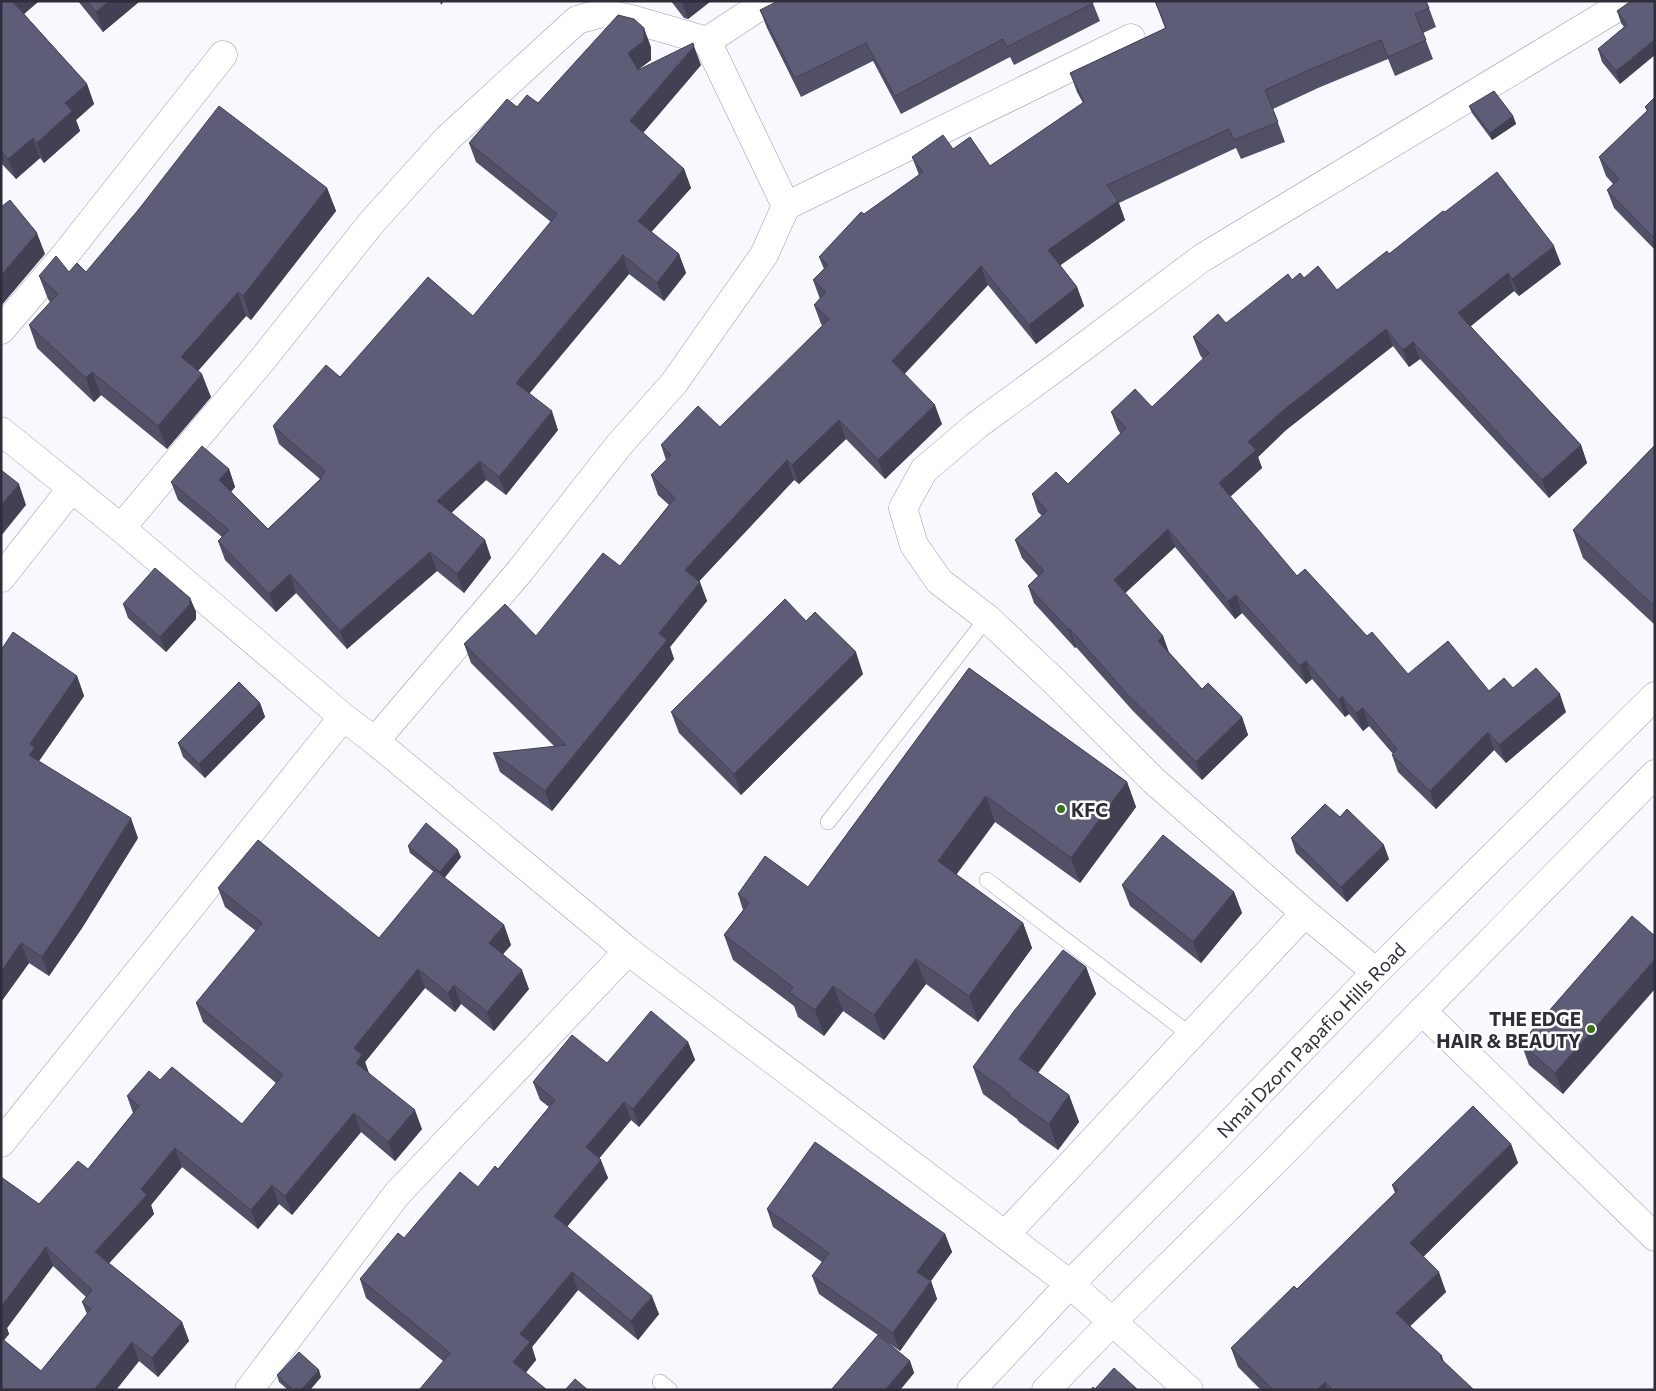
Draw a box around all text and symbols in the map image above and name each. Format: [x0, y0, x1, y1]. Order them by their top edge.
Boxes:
place label: KFC [1071, 798, 1108, 821]
marker: KFC [1055, 803, 1067, 815]
street label: Nmai Dzorn Papafio Hills Road [1212, 938, 1410, 1142]
place label: THE EDGE HAIR & BEAUTY [1436, 1007, 1581, 1052]
marker: THE EDGE HAIR & BEAUTY [1585, 1023, 1597, 1035]

